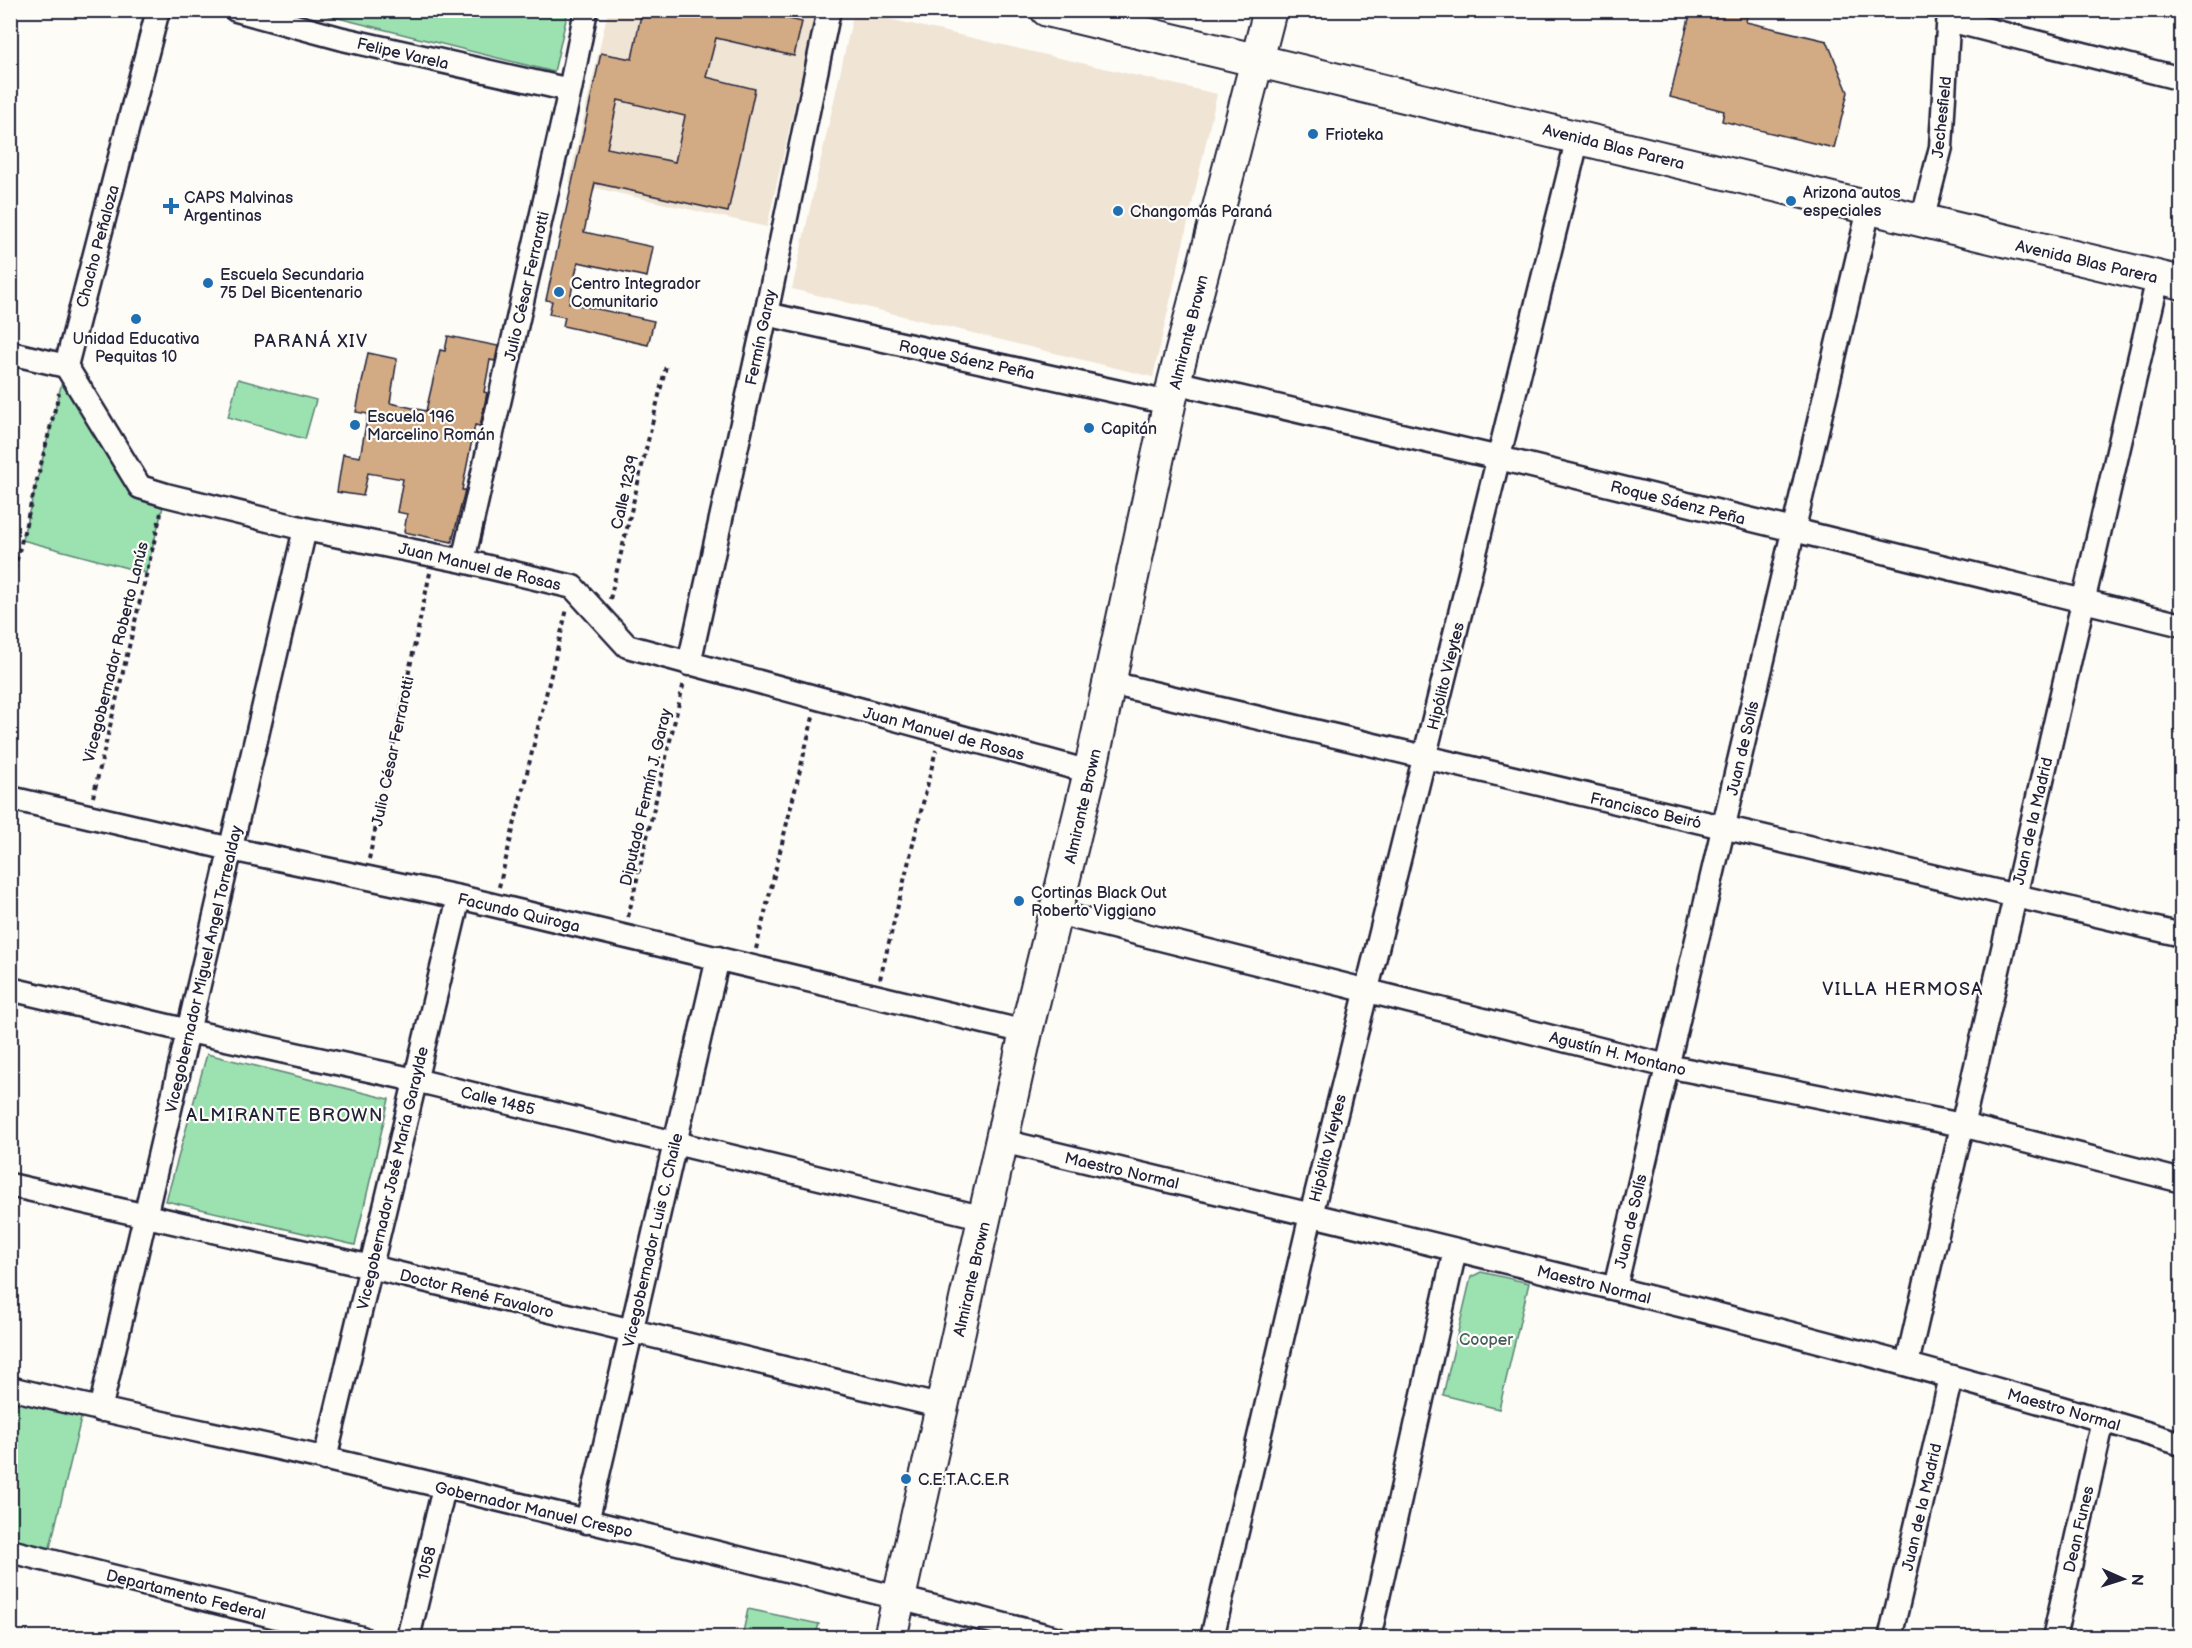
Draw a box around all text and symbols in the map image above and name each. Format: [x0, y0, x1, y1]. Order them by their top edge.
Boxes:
street label: Felipe Varela [355, 35, 450, 74]
street label: Jechesfield [1929, 75, 1956, 159]
street label: Avenida Blas Parera [1541, 121, 1686, 174]
place label: Frioteka [1325, 126, 1384, 145]
marker: Frioteka [1306, 127, 1320, 141]
street label: Chacho Peñaloza [73, 183, 124, 310]
place label: Arizona autos especiales [1803, 184, 1901, 221]
place label: CAPS Malvinas Argentinas [184, 189, 293, 226]
marker: Arizona autos especiales [1784, 194, 1798, 208]
marker: CAPS Malvinas Argentinas [162, 197, 180, 215]
place label: Changomás Paraná [1130, 203, 1272, 222]
marker: Changomás Paraná [1111, 204, 1125, 218]
street label: Julio César Ferrarotti [501, 210, 554, 363]
street label: Avenida Blas Parera [2014, 237, 2160, 288]
place label: Escuela Secundaria 75 Del Bicentenario [220, 266, 364, 303]
street label: Almirante Brown [1166, 273, 1213, 392]
place label: Centro Integrador Comunitario [571, 275, 701, 312]
marker: Escuela Secundaria 75 Del Bicentenario [201, 276, 215, 290]
marker: Centro Integrador Comunitario [552, 285, 566, 299]
street label: Fermín Garay [742, 287, 781, 387]
marker: Unidad Educativa Pequitas 10 [129, 312, 143, 326]
district label: PARANÁ XIV [253, 329, 369, 352]
place label: Unidad Educativa Pequitas 10 [72, 330, 200, 367]
street label: Roque Sáenz Peña [897, 337, 1036, 384]
place label: Escuela 196 Marcelino Román [367, 408, 495, 445]
marker: Escuela 196 Marcelino Román [348, 418, 362, 432]
place label: Capitán [1101, 420, 1157, 439]
marker: Capitán [1082, 421, 1096, 435]
street label: Calle 1239 [608, 453, 643, 531]
street label: Roque Sáenz Peña [1608, 477, 1747, 529]
street label: Vicegobernador Roberto Lanús [80, 540, 153, 765]
street label: Juan Manuel de Rosas [397, 540, 563, 595]
street label: Hipólito Vieytes [1424, 620, 1469, 732]
street label: Julio César Ferrarotti [368, 675, 419, 828]
street label: Juan de Solís [1723, 699, 1764, 797]
street label: Juan Manuel de Rosas [861, 704, 1026, 765]
street label: Diputado Fermín J. Garay [617, 706, 676, 888]
street label: Almirante Brown [1061, 747, 1106, 866]
street label: Juan de la Madrid [2010, 756, 2057, 887]
street label: Francisco Beiró [1588, 789, 1703, 834]
street label: Vicegobernador Miguel Angel Torrealday [162, 823, 247, 1115]
place label: Cortinas Black Out Roberto Viggiano [1031, 884, 1167, 921]
street label: Facundo Quiroga [456, 890, 582, 937]
marker: Cortinas Black Out Roberto Viggiano [1012, 894, 1026, 908]
district label: VILLA HERMOSA [1822, 979, 1984, 1000]
street label: Agustín H. Montano [1547, 1028, 1688, 1081]
street label: Vicegobernador José María Garaylde [354, 1044, 433, 1312]
street label: Calle 1485 [459, 1083, 537, 1120]
street label: Hipólito Vieytes [1306, 1092, 1351, 1204]
district label: ALMIRANTE BROWN [186, 1105, 384, 1126]
street label: Vicegobernador Luis C. Chaile [620, 1131, 688, 1349]
street label: Maestro Normal [1063, 1149, 1181, 1194]
street label: Juan de Solís [1611, 1172, 1652, 1270]
street label: Almirante Brown [950, 1220, 995, 1339]
street label: Maestro Normal [1535, 1262, 1653, 1309]
street label: Doctor René Favaloro [398, 1266, 556, 1323]
park label: Cooper [1459, 1331, 1513, 1350]
street label: Maestro Normal [2005, 1385, 2122, 1436]
street label: Juan de la Madrid [1899, 1442, 1946, 1573]
place label: C.E.T.A.C.E.R [918, 1471, 1009, 1490]
marker: C.E.T.A.C.E.R [899, 1472, 913, 1486]
street label: Gobernador Manuel Crespo [433, 1478, 634, 1542]
street label: Dean Funes [2060, 1484, 2099, 1574]
street label: 1058 [414, 1545, 441, 1582]
north arrow [2093, 1549, 2153, 1609]
street label: Departamento Federal [104, 1566, 267, 1624]
text: N [2127, 1573, 2146, 1586]

